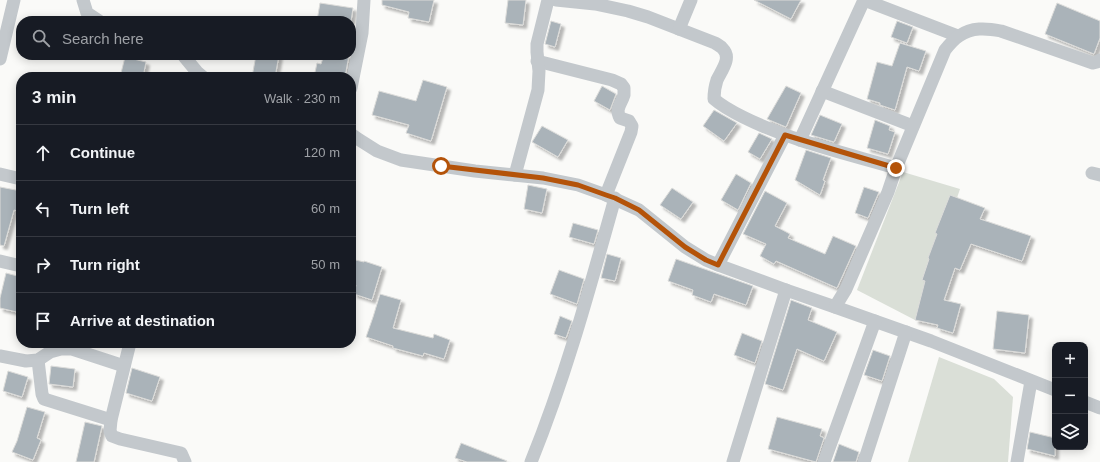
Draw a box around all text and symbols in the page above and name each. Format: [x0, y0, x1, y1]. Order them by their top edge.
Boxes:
search box [16, 16, 356, 60]
icon: search [30, 27, 52, 49]
text: Search here [62, 30, 144, 47]
text: 3 min [32, 88, 76, 107]
text: Walk · 230 m [264, 91, 340, 106]
icon: ahead [32, 142, 54, 164]
text: Continue [70, 144, 135, 161]
text: 120 m [304, 145, 340, 160]
route start [432, 157, 450, 175]
route end [887, 159, 905, 177]
icon: left [32, 198, 54, 220]
text: Turn left [70, 200, 129, 217]
text: 60 m [311, 201, 340, 216]
icon: right [32, 254, 54, 276]
text: Turn right [70, 256, 140, 273]
text: 50 m [311, 257, 340, 272]
icon: arrive [32, 310, 54, 332]
text: Arrive at destination [70, 312, 215, 329]
map controls [1052, 342, 1088, 450]
button: + [1052, 342, 1088, 378]
button: − [1052, 378, 1088, 414]
button: layers [1052, 414, 1088, 450]

